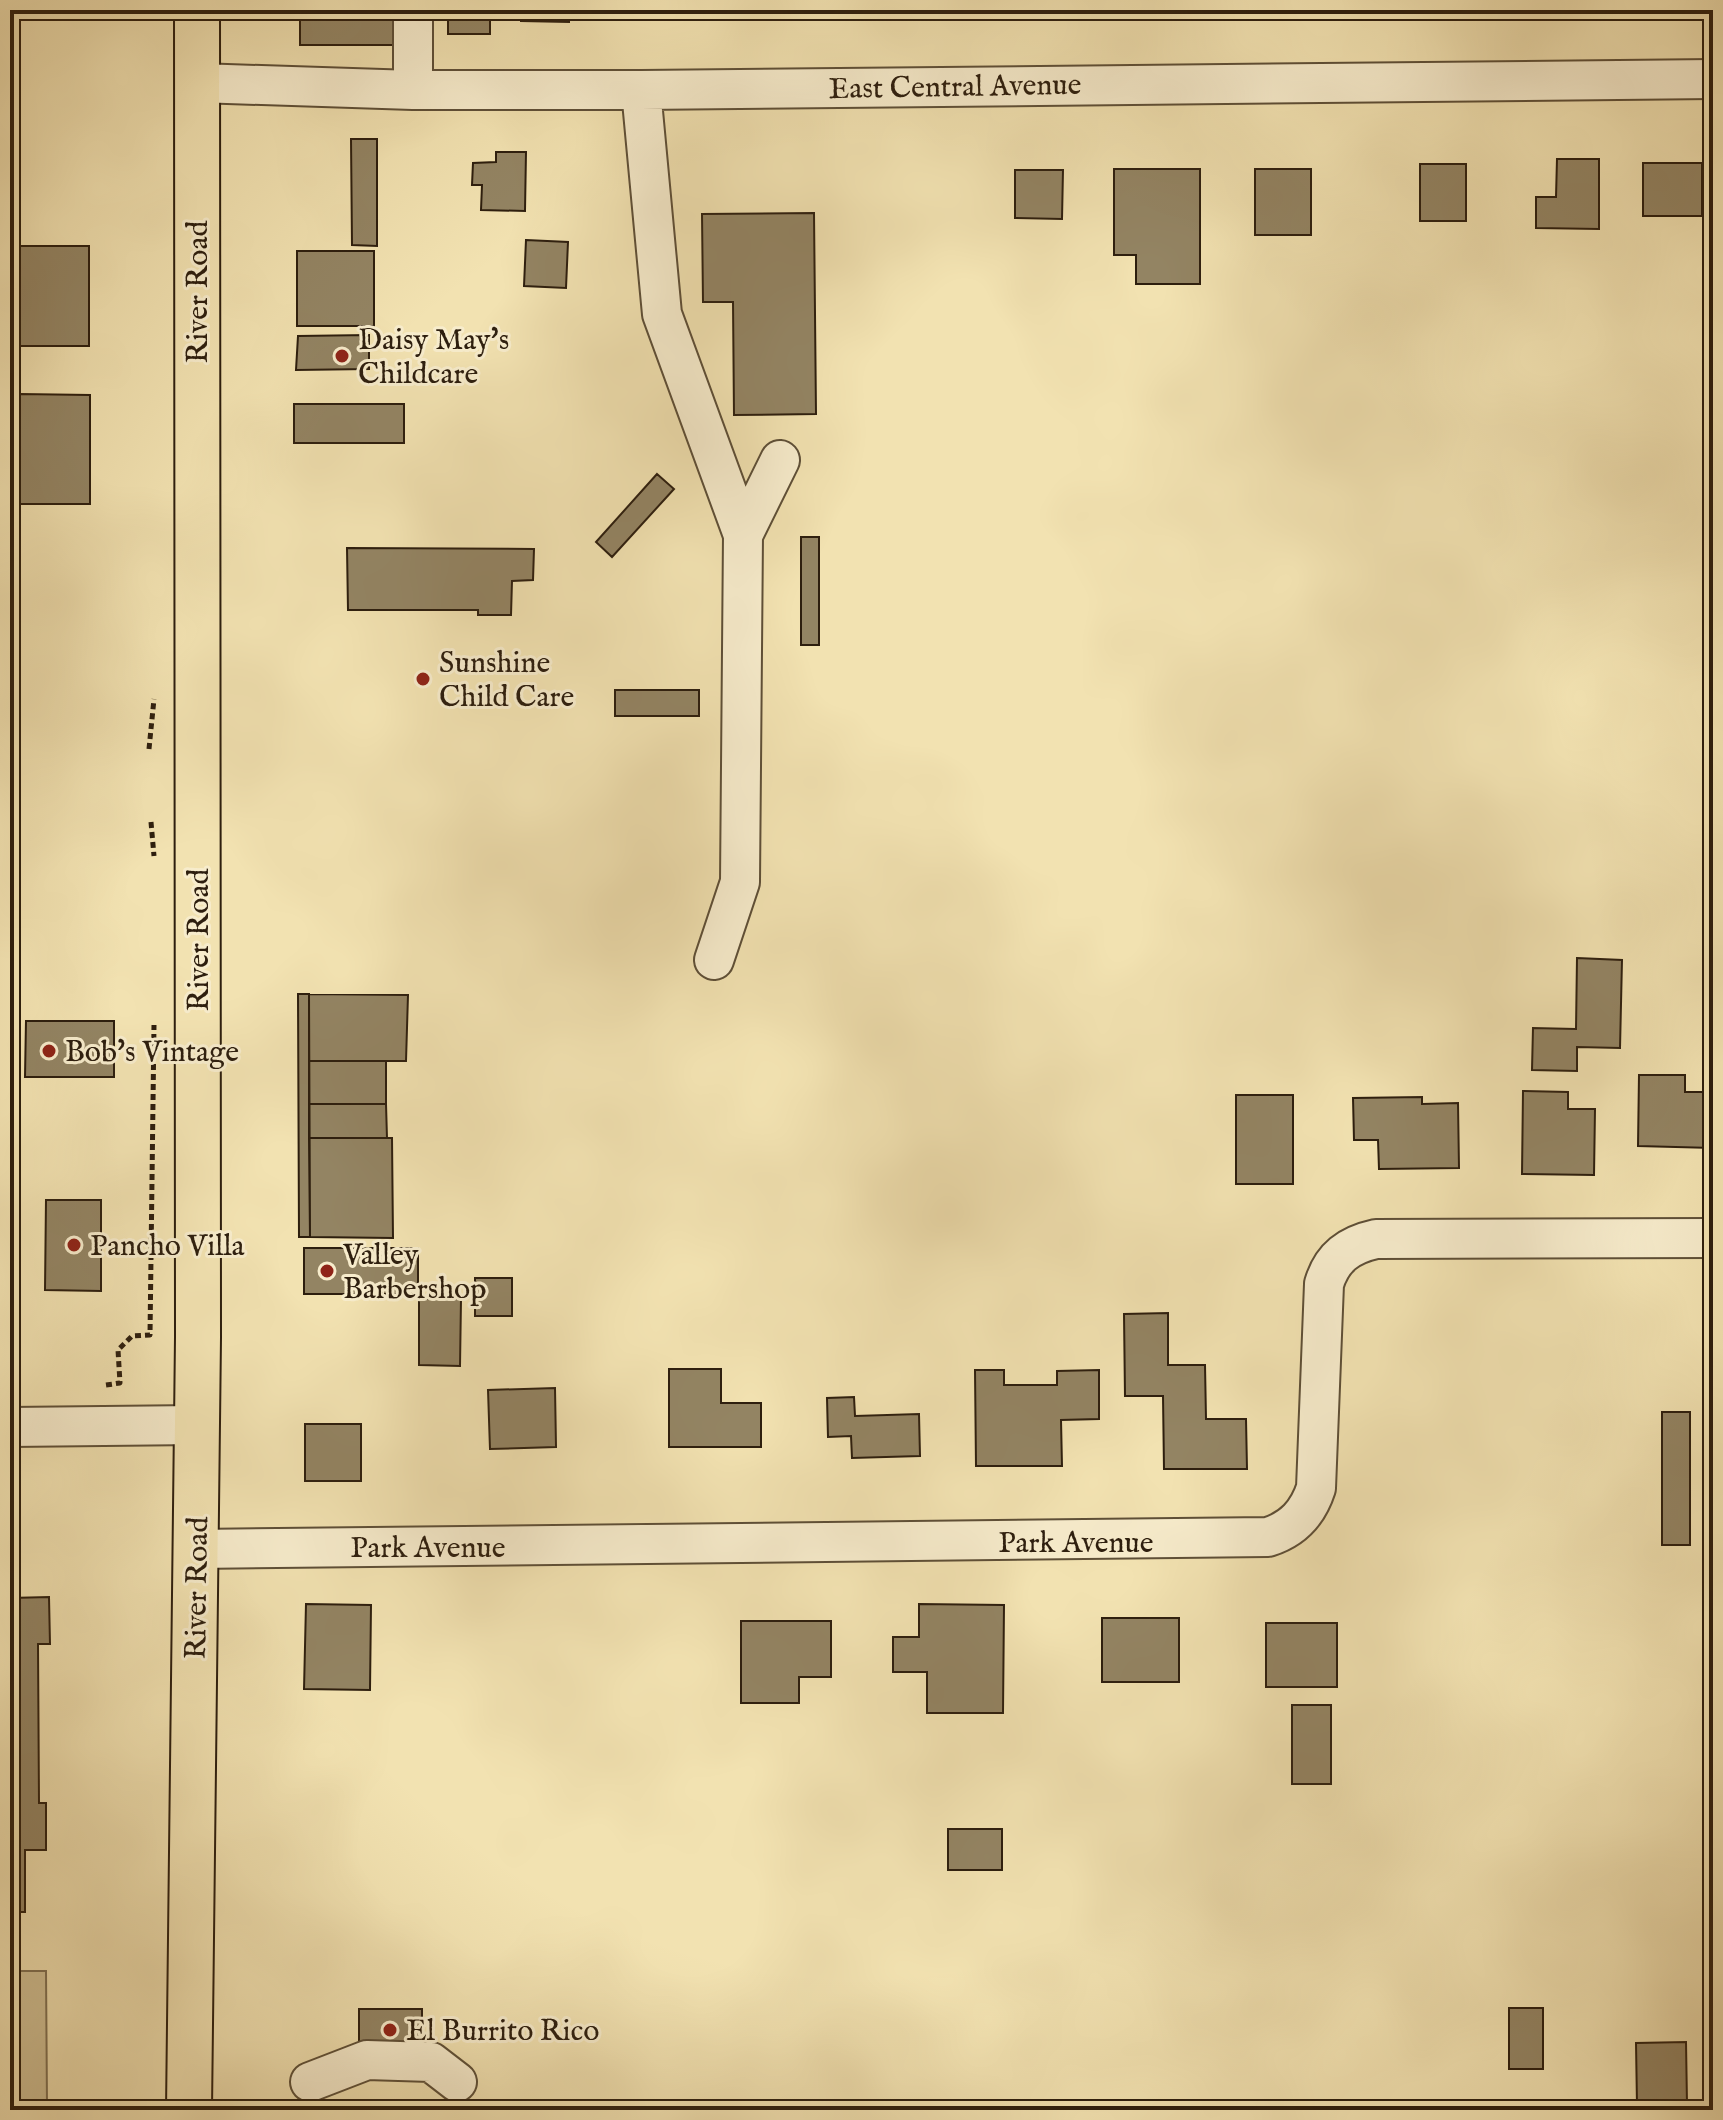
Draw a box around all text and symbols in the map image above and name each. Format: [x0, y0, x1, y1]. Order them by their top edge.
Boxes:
street label: East Central Avenue [828, 67, 1082, 109]
street label: River Road [180, 220, 218, 363]
place label: Daisy May's Childcare [358, 322, 509, 394]
marker: Daisy May's Childcare [333, 347, 351, 365]
place label: Sunshine Child Care [439, 645, 574, 717]
marker: Sunshine Child Care [414, 670, 432, 688]
street label: River Road [181, 868, 219, 1011]
place label: Bob's Vintage [65, 1034, 239, 1072]
marker: Bob's Vintage [40, 1042, 58, 1060]
place label: Pancho Villa [90, 1228, 245, 1266]
marker: Pancho Villa [65, 1236, 83, 1254]
place label: Valley Barbershop [342, 1237, 486, 1309]
marker: Valley Barbershop [318, 1262, 336, 1280]
street label: River Road [178, 1515, 218, 1660]
street label: Park Avenue [998, 1525, 1154, 1563]
street label: Park Avenue [350, 1530, 506, 1568]
place label: El Burrito Rico [406, 2013, 600, 2051]
marker: El Burrito Rico [381, 2021, 399, 2039]

